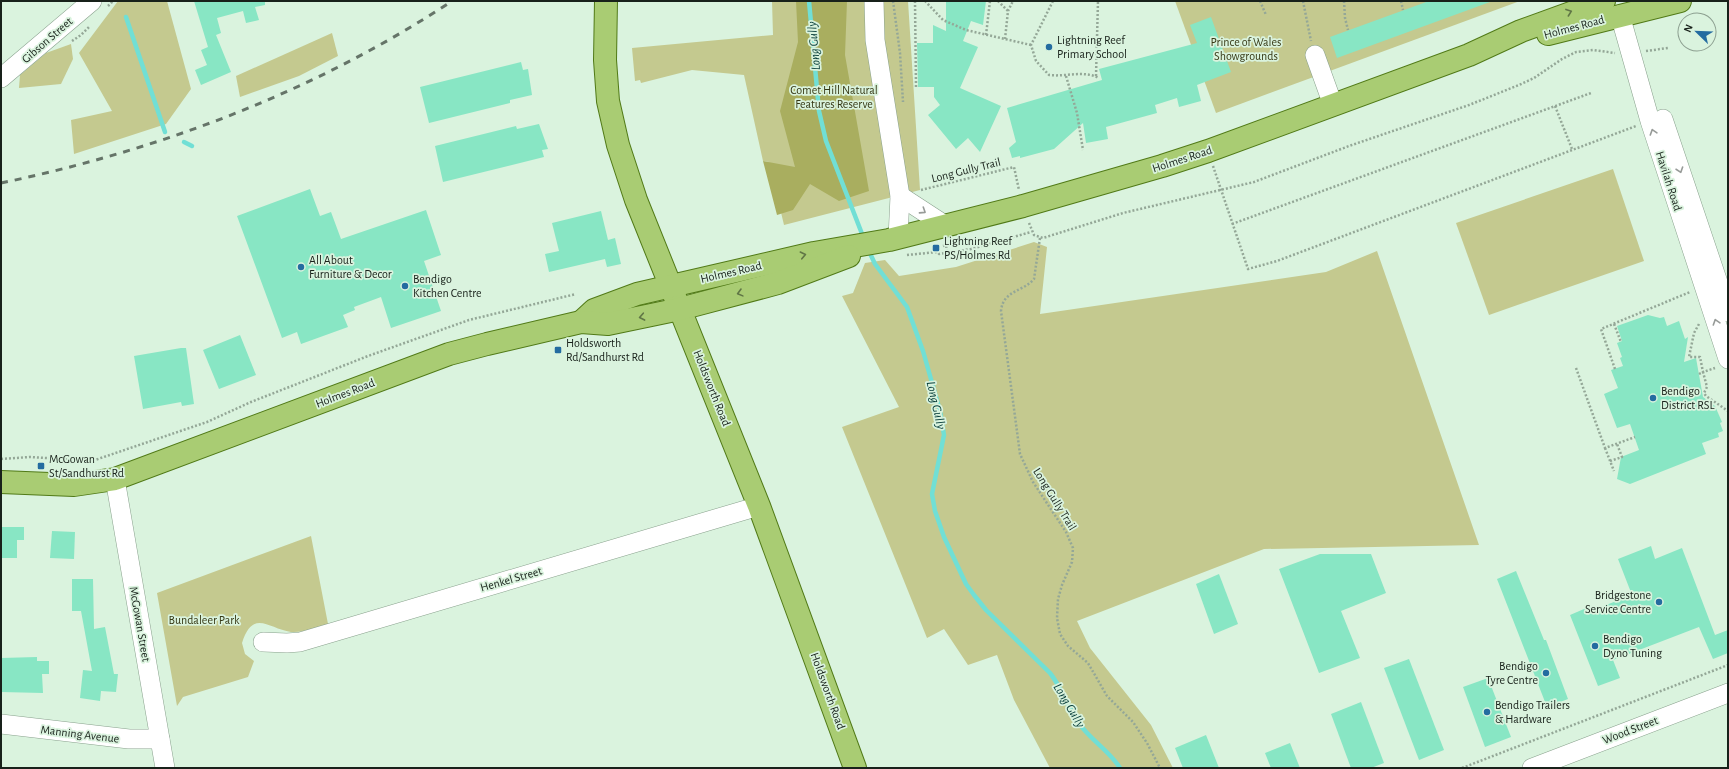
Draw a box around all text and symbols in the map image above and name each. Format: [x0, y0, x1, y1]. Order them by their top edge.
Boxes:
one-way arrow [1565, 9, 1572, 17]
north arrow [1677, 12, 1717, 52]
street label: Holmes Road [1542, 13, 1606, 41]
street label: Gibson Street [19, 15, 75, 65]
water label: Long Gully [806, 20, 823, 71]
text: N [1682, 23, 1695, 34]
place label: Lightning Reef Primary School [1057, 34, 1127, 61]
park label: Prince of Wales Showgrounds [1211, 36, 1282, 62]
marker: Lightning Reef Primary School [1044, 42, 1054, 52]
park label: Comet Hill Natural Features Reserve [790, 84, 878, 110]
one-way arrow [1649, 129, 1658, 136]
street label: Holmes Road [1151, 144, 1213, 174]
street label: Havilah Road [1654, 150, 1684, 212]
street label: Long Gully Trail [930, 156, 1002, 185]
one-way arrow [1675, 166, 1684, 173]
one-way arrow [919, 206, 926, 214]
place label: Lightning Reef PS/Holmes Rd [944, 235, 1013, 261]
marker: Lightning Reef PS/Holmes Rd [931, 243, 941, 253]
one-way arrow [800, 252, 806, 260]
place label: All About Furniture & Decor [309, 254, 392, 280]
street label: Holmes Road [699, 259, 763, 285]
marker: All About Furniture & Decor [296, 262, 306, 272]
place label: Bendigo Kitchen Centre [413, 273, 482, 299]
marker: Bendigo Kitchen Centre [400, 281, 410, 291]
one-way arrow [737, 288, 744, 297]
one-way arrow [639, 313, 645, 321]
one-way arrow [1712, 318, 1721, 325]
place label: Holdsworth Rd/Sandhurst Rd [566, 337, 644, 363]
marker: Holdsworth Rd/Sandhurst Rd [553, 345, 563, 355]
street label: Holdsworth Road [691, 348, 733, 428]
street label: Holmes Road [314, 376, 376, 410]
water label: Long Gully [924, 380, 948, 431]
place label: Bendigo District RSL [1661, 385, 1714, 411]
marker: Bendigo District RSL [1648, 393, 1658, 403]
place label: McGowan St/Sandhurst Rd [49, 453, 124, 479]
marker: McGowan St/Sandhurst Rd [36, 461, 46, 471]
street label: Long Gully Trail [1030, 466, 1079, 533]
street label: Henkel Street [479, 564, 543, 594]
street label: McGowan Street [127, 585, 153, 663]
place label: Bridgestone Service Centre [1585, 589, 1651, 615]
marker: Bridgestone Service Centre [1654, 597, 1664, 607]
park label: Bundaleer Park [169, 614, 240, 626]
place label: Bendigo Dyno Tuning [1603, 633, 1662, 660]
marker: Bendigo Dyno Tuning [1590, 641, 1600, 651]
street label: Holdsworth Road [809, 651, 847, 731]
place label: Bendigo Tyre Centre [1485, 660, 1538, 687]
marker: Bendigo Tyre Centre [1541, 668, 1551, 678]
water label: Long Gully [1050, 681, 1087, 731]
place label: Bendigo Trailers & Hardware [1495, 699, 1570, 725]
marker: Bendigo Trailers & Hardware [1482, 707, 1492, 717]
street label: Wood Street [1601, 714, 1660, 746]
street label: Manning Avenue [40, 723, 120, 745]

